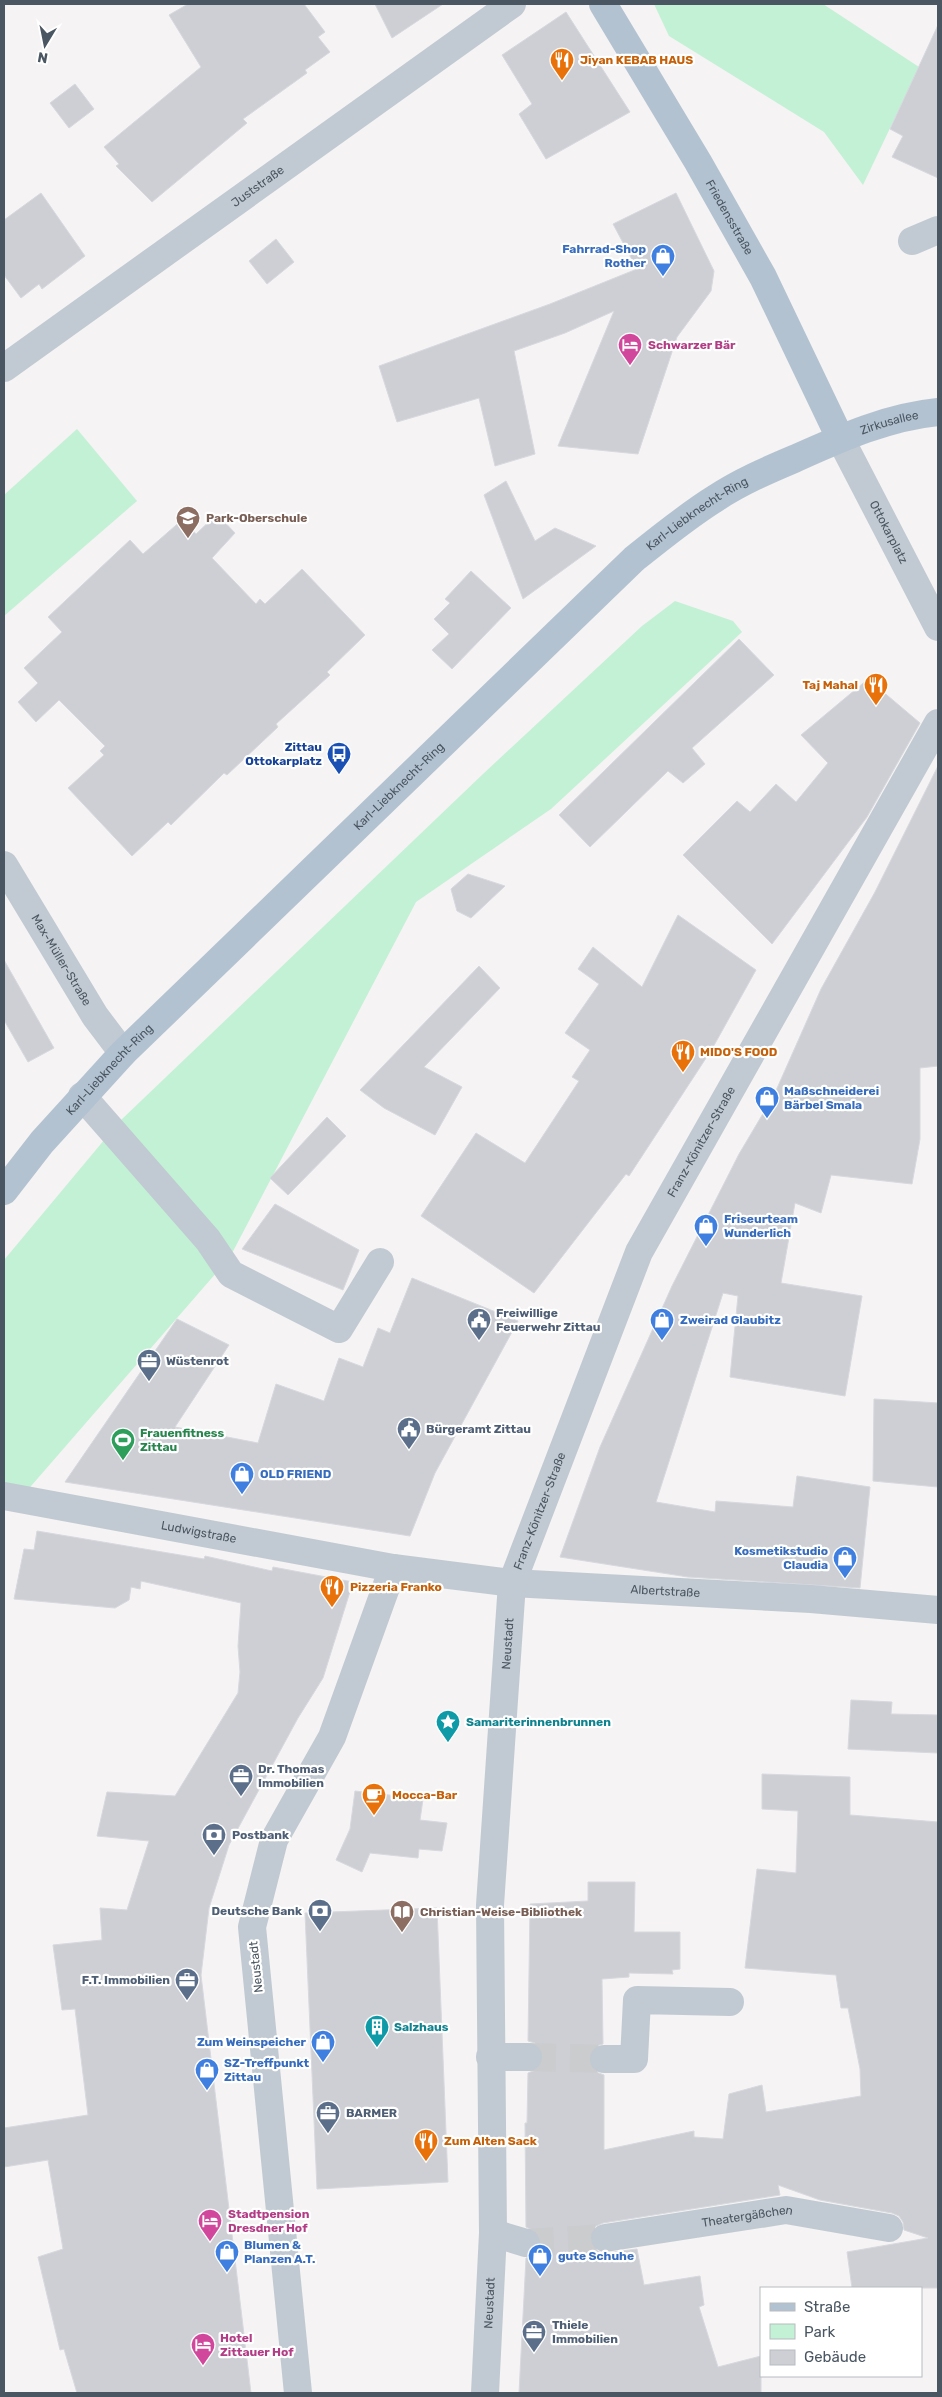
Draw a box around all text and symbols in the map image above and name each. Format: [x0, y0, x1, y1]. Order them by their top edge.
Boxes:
north arrow [20, 20, 70, 70]
restaurant icon: Jiyan KEBAB HAUS [549, 47, 575, 81]
text: N [36, 48, 49, 67]
place label: Jiyan KEBAB HAUS [580, 53, 693, 67]
street label: Juststraße [229, 163, 287, 210]
street label: Friedensstraße [703, 177, 756, 258]
place label: Fahrrad-Shop Rother [562, 242, 647, 270]
shop icon: Fahrrad-Shop Rother [650, 243, 676, 277]
hotel icon: Schwarzer Bär [617, 332, 643, 366]
place label: Schwarzer Bär [648, 338, 736, 352]
street label: Zirkusallee [858, 408, 920, 438]
street label: Karl-Liebknecht-Ring [643, 474, 750, 553]
street label: Ottokarplatz [867, 498, 911, 566]
school or university icon: Park-Oberschule [175, 505, 201, 539]
place label: Park-Oberschule [206, 511, 307, 525]
restaurant icon: Taj Mahal [863, 672, 889, 706]
place label: Taj Mahal [803, 678, 858, 692]
place label: Zittau Ottokarplatz [245, 740, 322, 768]
street label: Karl-Liebknecht-Ring [351, 740, 447, 833]
bus stop icon: Zittau Ottokarplatz [326, 741, 352, 775]
street label: Max-Müller-Straße [28, 912, 94, 1009]
street label: Karl-Liebknecht-Ring [63, 1021, 156, 1118]
restaurant icon: MIDO'S FOOD [670, 1039, 696, 1073]
place label: MIDO'S FOOD [700, 1045, 778, 1059]
street label: Franz-Könitzer-Straße [664, 1084, 738, 1200]
place label: Maßschneiderei Bärbel Smala [784, 1084, 879, 1112]
shop icon: Maßschneiderei Bärbel Smala [754, 1085, 780, 1119]
place label: Friseurteam Wunderlich [724, 1212, 798, 1240]
shop icon: Friseurteam Wunderlich [693, 1213, 719, 1247]
place label: Freiwillige Feuerwehr Zittau [496, 1306, 600, 1334]
public building icon: Freiwillige Feuerwehr Zittau [466, 1307, 492, 1341]
shop icon: Zweirad Glaubitz [649, 1307, 675, 1341]
place label: Zweirad Glaubitz [680, 1313, 781, 1327]
office icon: Wüstenrot [136, 1348, 162, 1382]
place label: Wüstenrot [166, 1354, 229, 1368]
public building icon: Bürgeramt Zittau [396, 1416, 422, 1450]
place label: Bürgeramt Zittau [426, 1422, 531, 1436]
place label: Frauenfitness Zittau [140, 1426, 224, 1454]
sports icon: Frauenfitness Zittau [110, 1427, 136, 1461]
street label: Franz-Könitzer-Straße [511, 1450, 569, 1572]
shop icon: OLD FRIEND [229, 1461, 255, 1495]
place label: OLD FRIEND [260, 1467, 332, 1481]
street label: Ludwigstraße [160, 1518, 238, 1546]
place label: Kosmetikstudio Claudia [734, 1544, 828, 1572]
shop icon: Kosmetikstudio Claudia [832, 1545, 858, 1579]
restaurant icon: Pizzeria Franko [319, 1574, 345, 1608]
place label: Pizzeria Franko [350, 1580, 442, 1594]
street label: Albertstraße [630, 1582, 701, 1600]
street label: Neustadt [499, 1617, 517, 1670]
place icon: Samariterinnenbrunnen [435, 1709, 461, 1743]
place label: Samariterinnenbrunnen [466, 1715, 611, 1729]
place label: Dr. Thomas Immobilien [258, 1762, 325, 1790]
office icon: Dr. Thomas Immobilien [228, 1763, 254, 1797]
cafe icon: Mocca-Bar [361, 1782, 387, 1816]
place label: Mocca-Bar [392, 1788, 458, 1802]
bank icon: Postbank [201, 1822, 227, 1856]
place label: Postbank [232, 1828, 289, 1842]
bank icon: Deutsche Bank [307, 1898, 333, 1932]
library icon: Christian-Weise-Bibliothek [389, 1899, 415, 1933]
place label: Deutsche Bank [212, 1904, 302, 1918]
place label: Christian-Weise-Bibliothek [420, 1905, 582, 1919]
street label: Neustadt [246, 1940, 266, 1993]
office icon: F.T. Immobilien [174, 1967, 200, 2001]
place label: F.T. Immobilien [82, 1973, 170, 1987]
building icon: Salzhaus [364, 2014, 390, 2048]
place label: Salzhaus [394, 2020, 449, 2034]
shop icon: Zum Weinspeicher [310, 2029, 336, 2063]
place label: Zum Weinspeicher [197, 2035, 307, 2049]
place label: SZ-Treffpunkt Zittau [224, 2056, 309, 2084]
shop icon: SZ-Treffpunkt Zittau [194, 2057, 220, 2091]
office icon: BARMER [315, 2100, 341, 2134]
place label: BARMER [346, 2106, 397, 2120]
restaurant icon: Zum Alten Sack [413, 2128, 439, 2162]
place label: Zum Alten Sack [444, 2134, 537, 2148]
street label: Theatergäßchen [701, 2203, 794, 2230]
place label: Stadtpension Dresdner Hof [228, 2207, 310, 2235]
hotel icon: Stadtpension Dresdner Hof [197, 2208, 223, 2242]
place label: Blumen & Planzen A.T. [244, 2238, 316, 2266]
shop icon: Blumen & Planzen A.T. [214, 2239, 240, 2273]
shop icon: gute Schuhe [527, 2243, 553, 2277]
place label: gute Schuhe [558, 2249, 634, 2263]
street label: Neustadt [481, 2277, 498, 2329]
legend [760, 2287, 922, 2377]
text: Straße [804, 2298, 850, 2316]
place label: Thiele Immobilien [552, 2318, 618, 2346]
office icon: Thiele Immobilien [521, 2319, 547, 2353]
text: Park [804, 2323, 835, 2341]
place label: Hotel Zittauer Hof [220, 2331, 294, 2359]
hotel icon: Hotel Zittauer Hof [190, 2332, 216, 2366]
text: Gebäude [804, 2348, 866, 2366]

